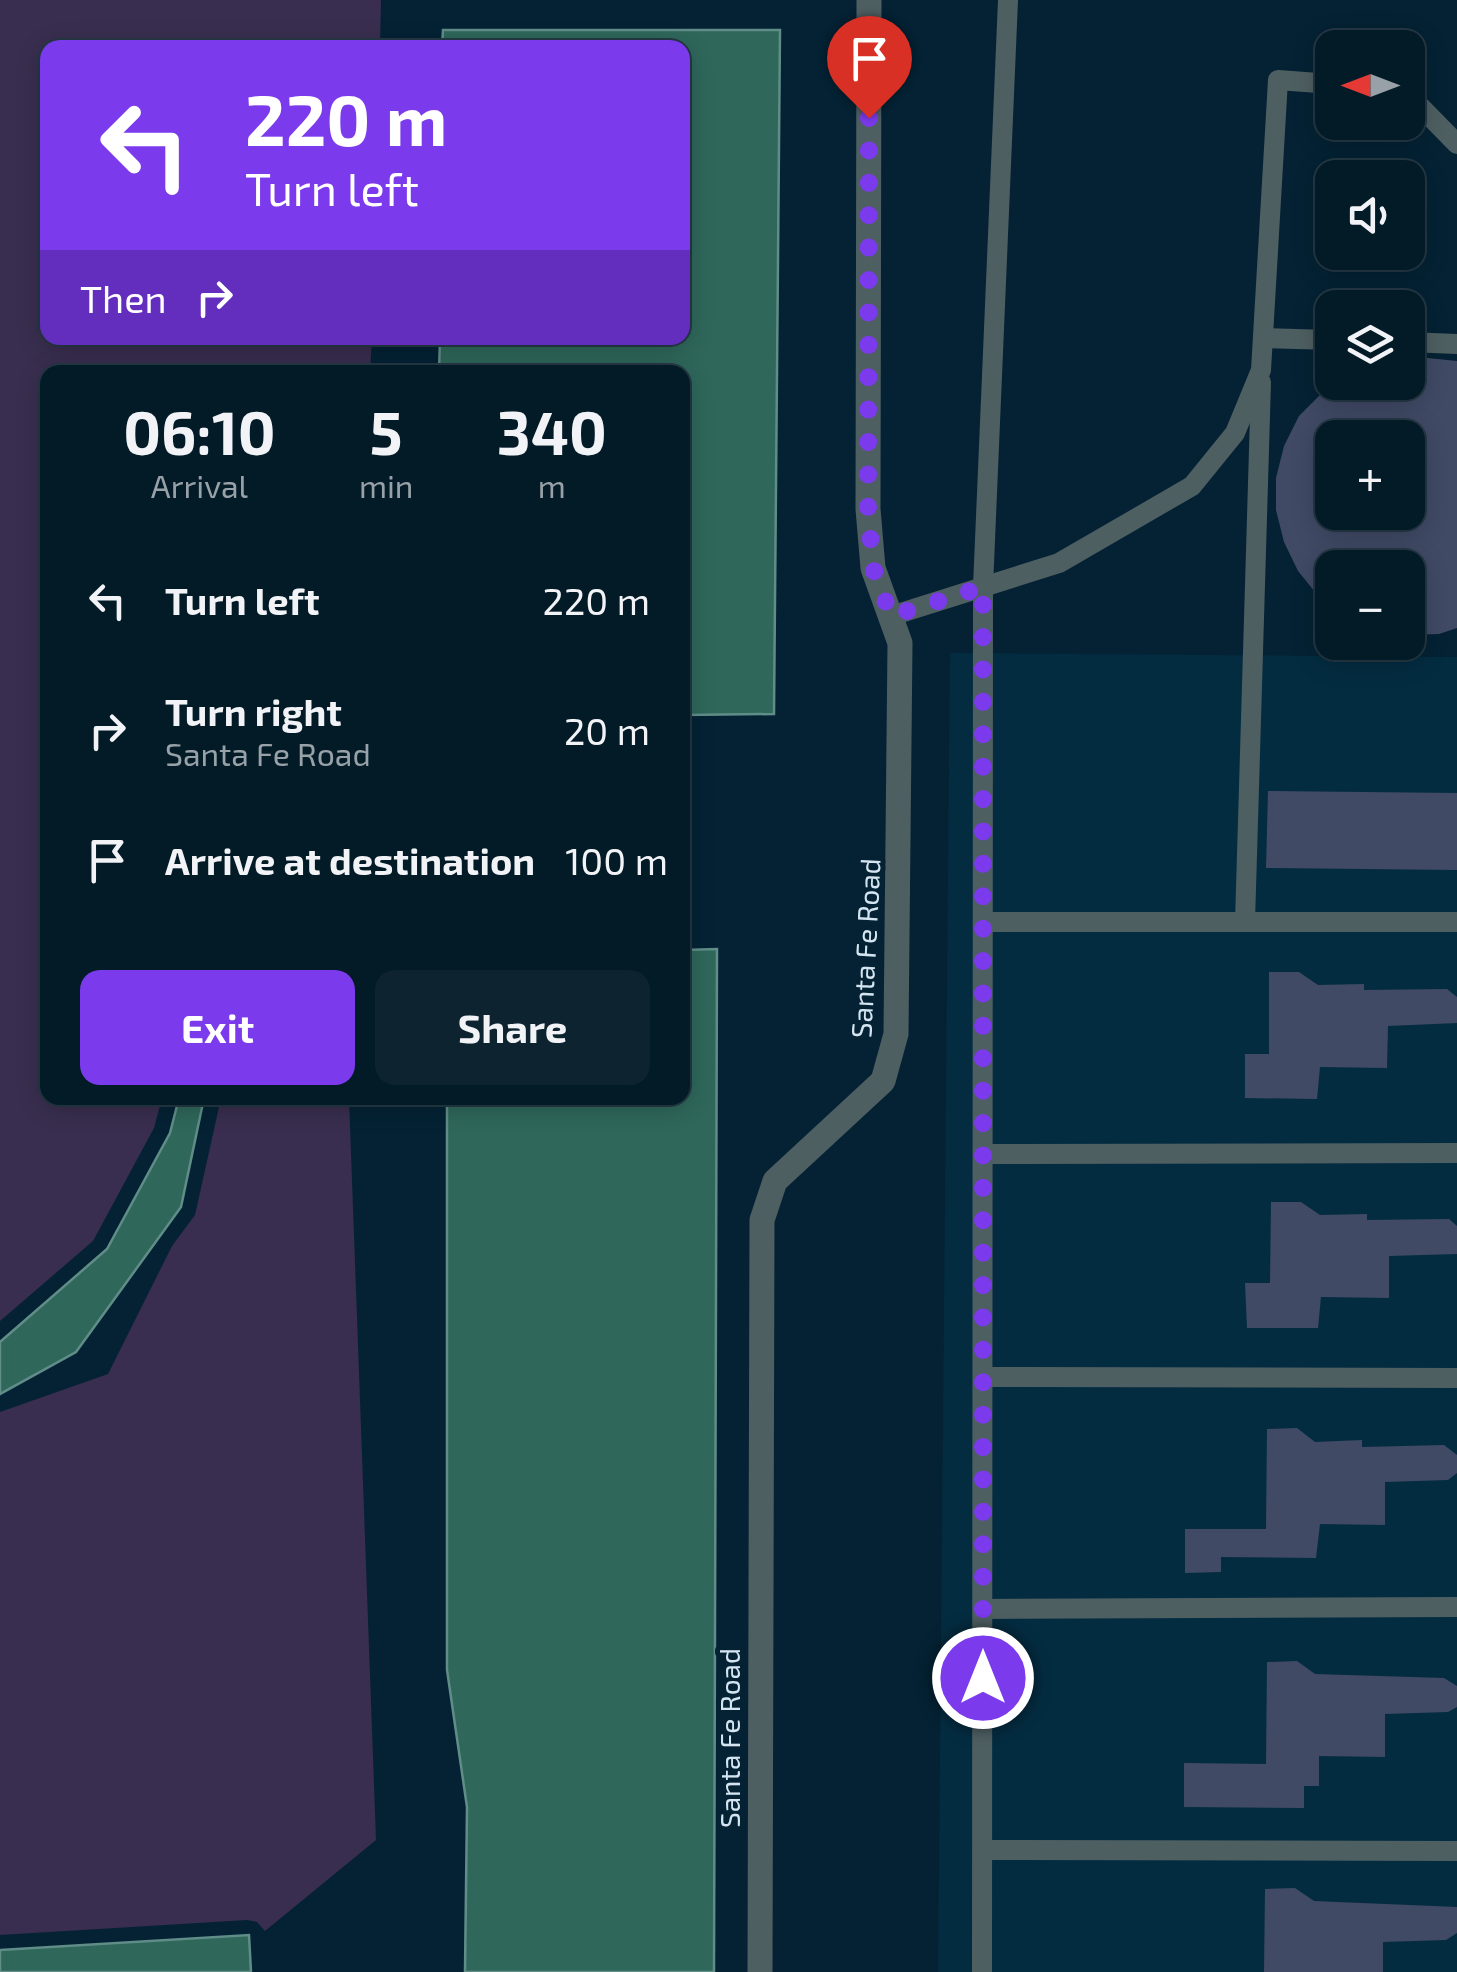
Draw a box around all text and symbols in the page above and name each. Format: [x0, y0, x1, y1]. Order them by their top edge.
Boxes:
pin [827, 16, 912, 119]
north arrow [1315, 30, 1425, 140]
map controls [1315, 30, 1425, 660]
icon: arrive [842, 31, 897, 86]
text: 220 m [245, 76, 447, 160]
icon: left [80, 80, 210, 210]
button: sound [1315, 160, 1425, 270]
text: Turn left [245, 161, 419, 215]
icon: right [187, 270, 242, 325]
text: Then [80, 275, 167, 321]
button: layers [1315, 290, 1425, 400]
text: 06:10 [123, 395, 276, 467]
text: 5 [370, 395, 403, 467]
text: 340 [497, 395, 607, 467]
button: + [1315, 420, 1425, 530]
text: Arrival [151, 466, 248, 504]
text: min [359, 466, 413, 504]
text: m [538, 466, 566, 504]
button: − [1315, 550, 1425, 660]
icon: left [80, 573, 135, 628]
text: Turn left [165, 577, 320, 623]
text: 220 m [543, 577, 650, 623]
text: Turn right [165, 688, 342, 734]
icon: right [80, 703, 135, 758]
text: 20 m [564, 707, 650, 753]
text: Santa Fe Road [165, 734, 371, 772]
icon: arrive [80, 833, 135, 888]
text: Arrive at destination [165, 837, 535, 883]
text: 100 m [565, 837, 668, 883]
street label: Santa Fe Road [843, 857, 887, 1039]
button: Exit [80, 970, 355, 1085]
button: Share [375, 970, 650, 1085]
position arrow [931, 1626, 1035, 1730]
street label: Santa Fe Road [712, 1648, 746, 1828]

